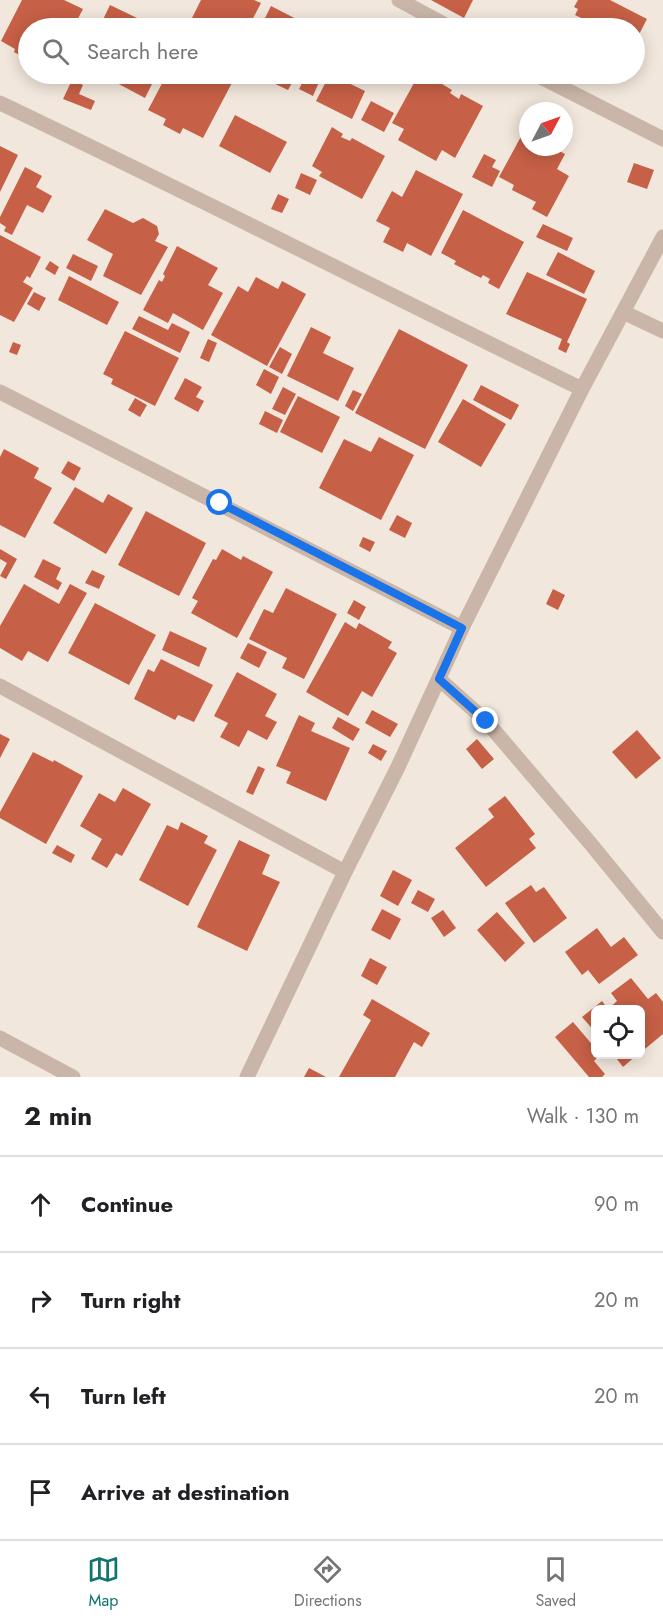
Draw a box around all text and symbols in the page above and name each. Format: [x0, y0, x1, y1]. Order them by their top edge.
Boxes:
search box [18, 18, 645, 84]
icon: search [39, 35, 72, 68]
text: Search here [87, 35, 198, 67]
north arrow [519, 102, 573, 156]
route start [206, 489, 232, 515]
route end [472, 707, 498, 733]
map controls [591, 1005, 645, 1059]
button: locate [591, 1005, 645, 1059]
text: 2 min [24, 1097, 92, 1135]
text: Walk · 130 m [527, 1102, 639, 1131]
icon: ahead [24, 1188, 57, 1221]
text: Continue [81, 1188, 173, 1220]
text: 90 m [594, 1190, 639, 1219]
icon: right [24, 1284, 57, 1317]
text: Turn right [81, 1284, 181, 1316]
text: 20 m [594, 1286, 639, 1315]
icon: left [24, 1380, 57, 1413]
text: Turn left [81, 1380, 166, 1412]
text: 20 m [594, 1382, 639, 1411]
icon: arrive [24, 1476, 57, 1509]
text: Arrive at destination [81, 1476, 290, 1508]
tab: Map [87, 1553, 120, 1612]
tab: Directions [294, 1553, 362, 1612]
tab: Saved [535, 1553, 576, 1612]

